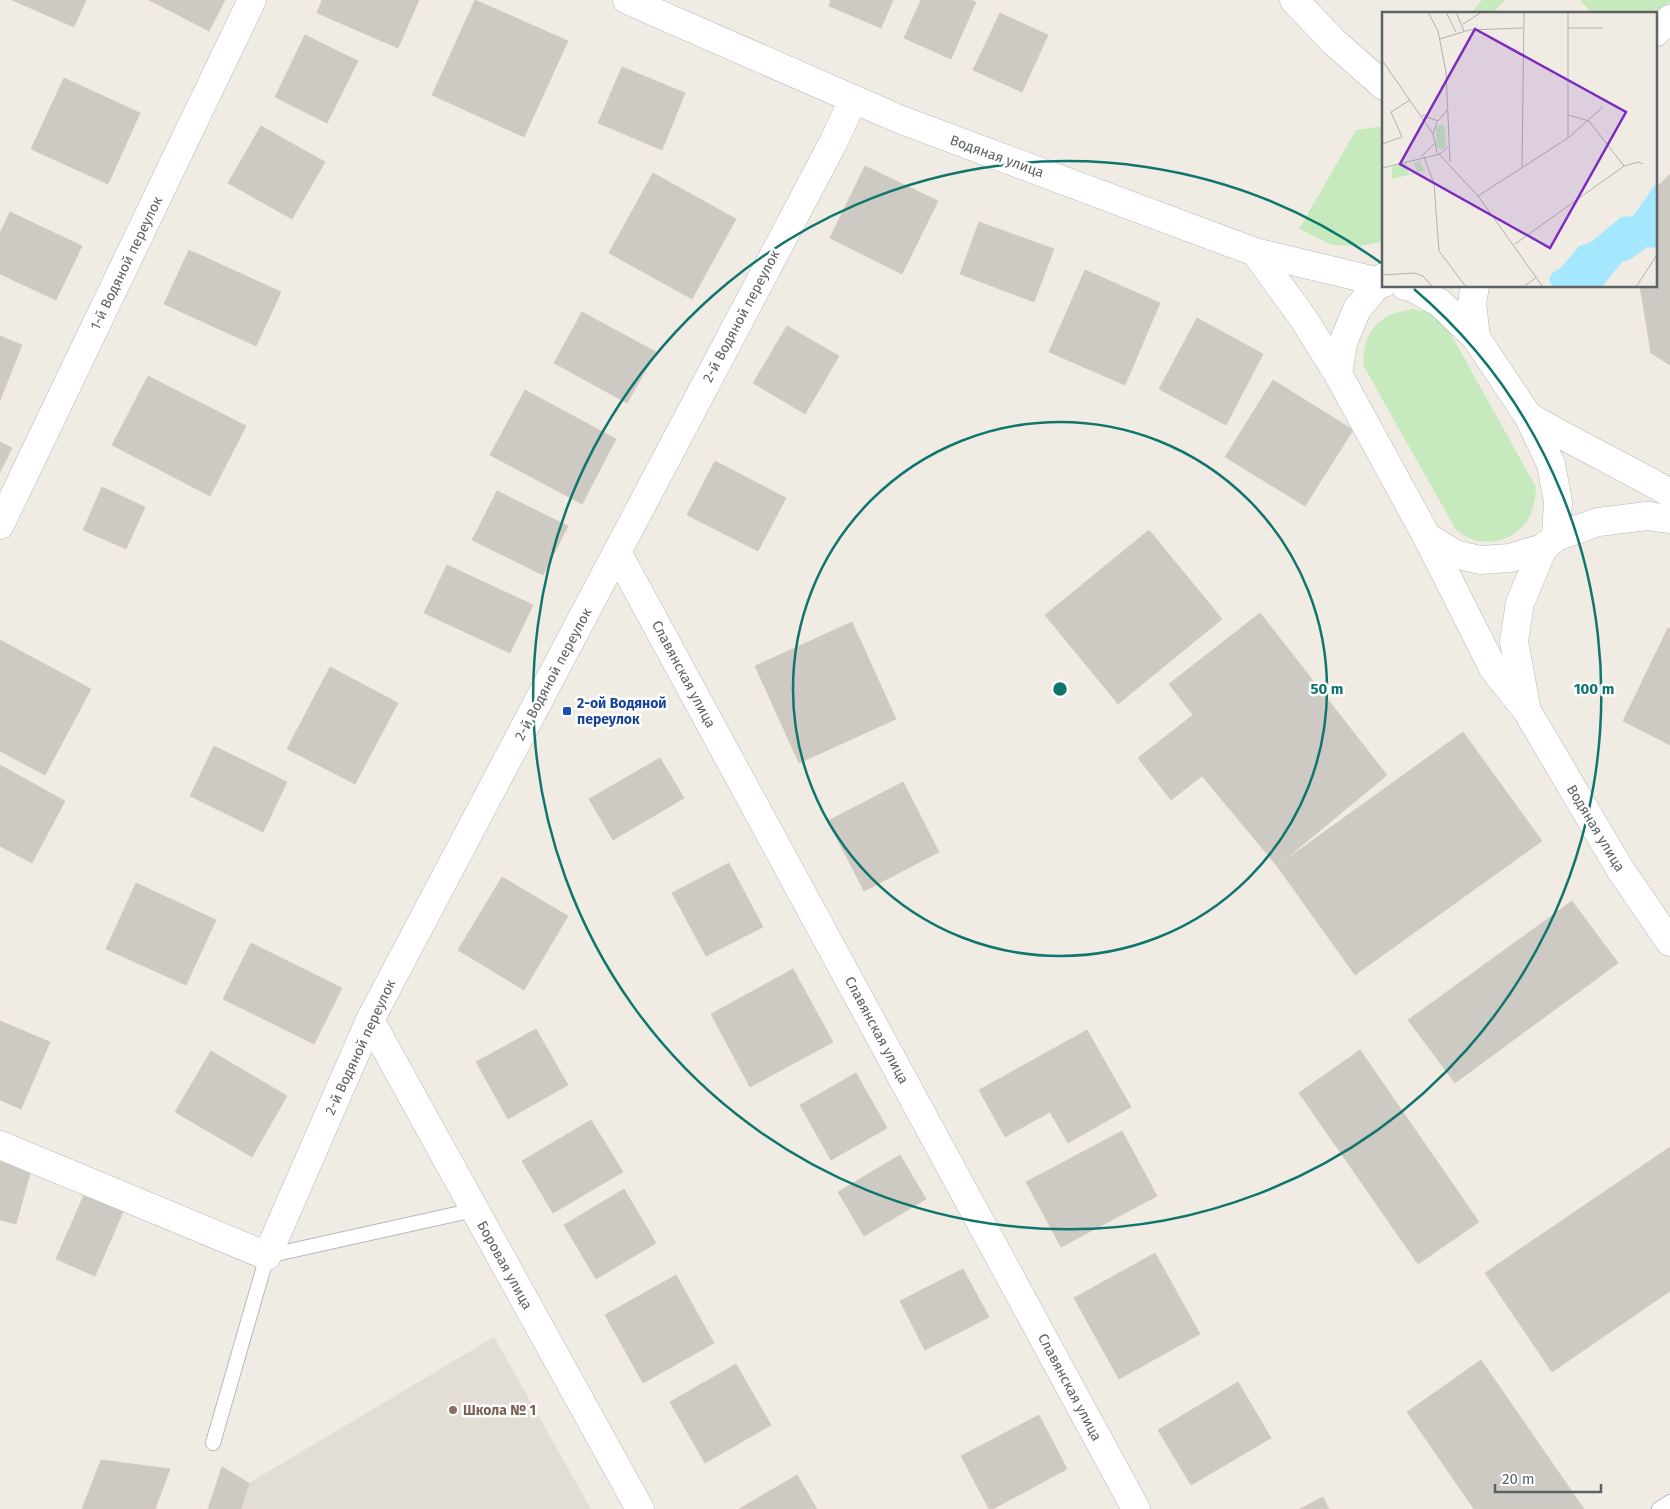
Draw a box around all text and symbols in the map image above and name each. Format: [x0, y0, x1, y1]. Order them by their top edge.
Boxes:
inset map [1382, 12, 1658, 288]
street label: Водяная улица [948, 132, 1046, 181]
street label: 1-й Водяной переулок [87, 193, 167, 333]
street label: 2-й Водяной переулок [699, 247, 784, 385]
street label: 2-й Водяной переулок [511, 605, 596, 743]
street label: Славянская улица [648, 618, 719, 731]
centre of rings [1051, 680, 1069, 698]
text: 50 m [1310, 680, 1344, 698]
text: 100 m [1574, 680, 1614, 698]
place label: 2-ой Водяной переулок [577, 695, 667, 728]
marker: 2-ой Водяной переулок [561, 705, 573, 717]
street label: Водяная улица [1563, 782, 1628, 875]
street label: Славянская улица [841, 974, 912, 1087]
street label: 2-й Водяной переулок [322, 976, 400, 1118]
street label: Боровая улица [473, 1218, 536, 1312]
street label: Славянская улица [1034, 1331, 1105, 1444]
place label: Школа № 1 [463, 1402, 536, 1419]
marker: Школа № 1 [447, 1404, 459, 1416]
scale bar [1495, 1462, 1601, 1494]
text: 20 m [1502, 1470, 1535, 1488]

